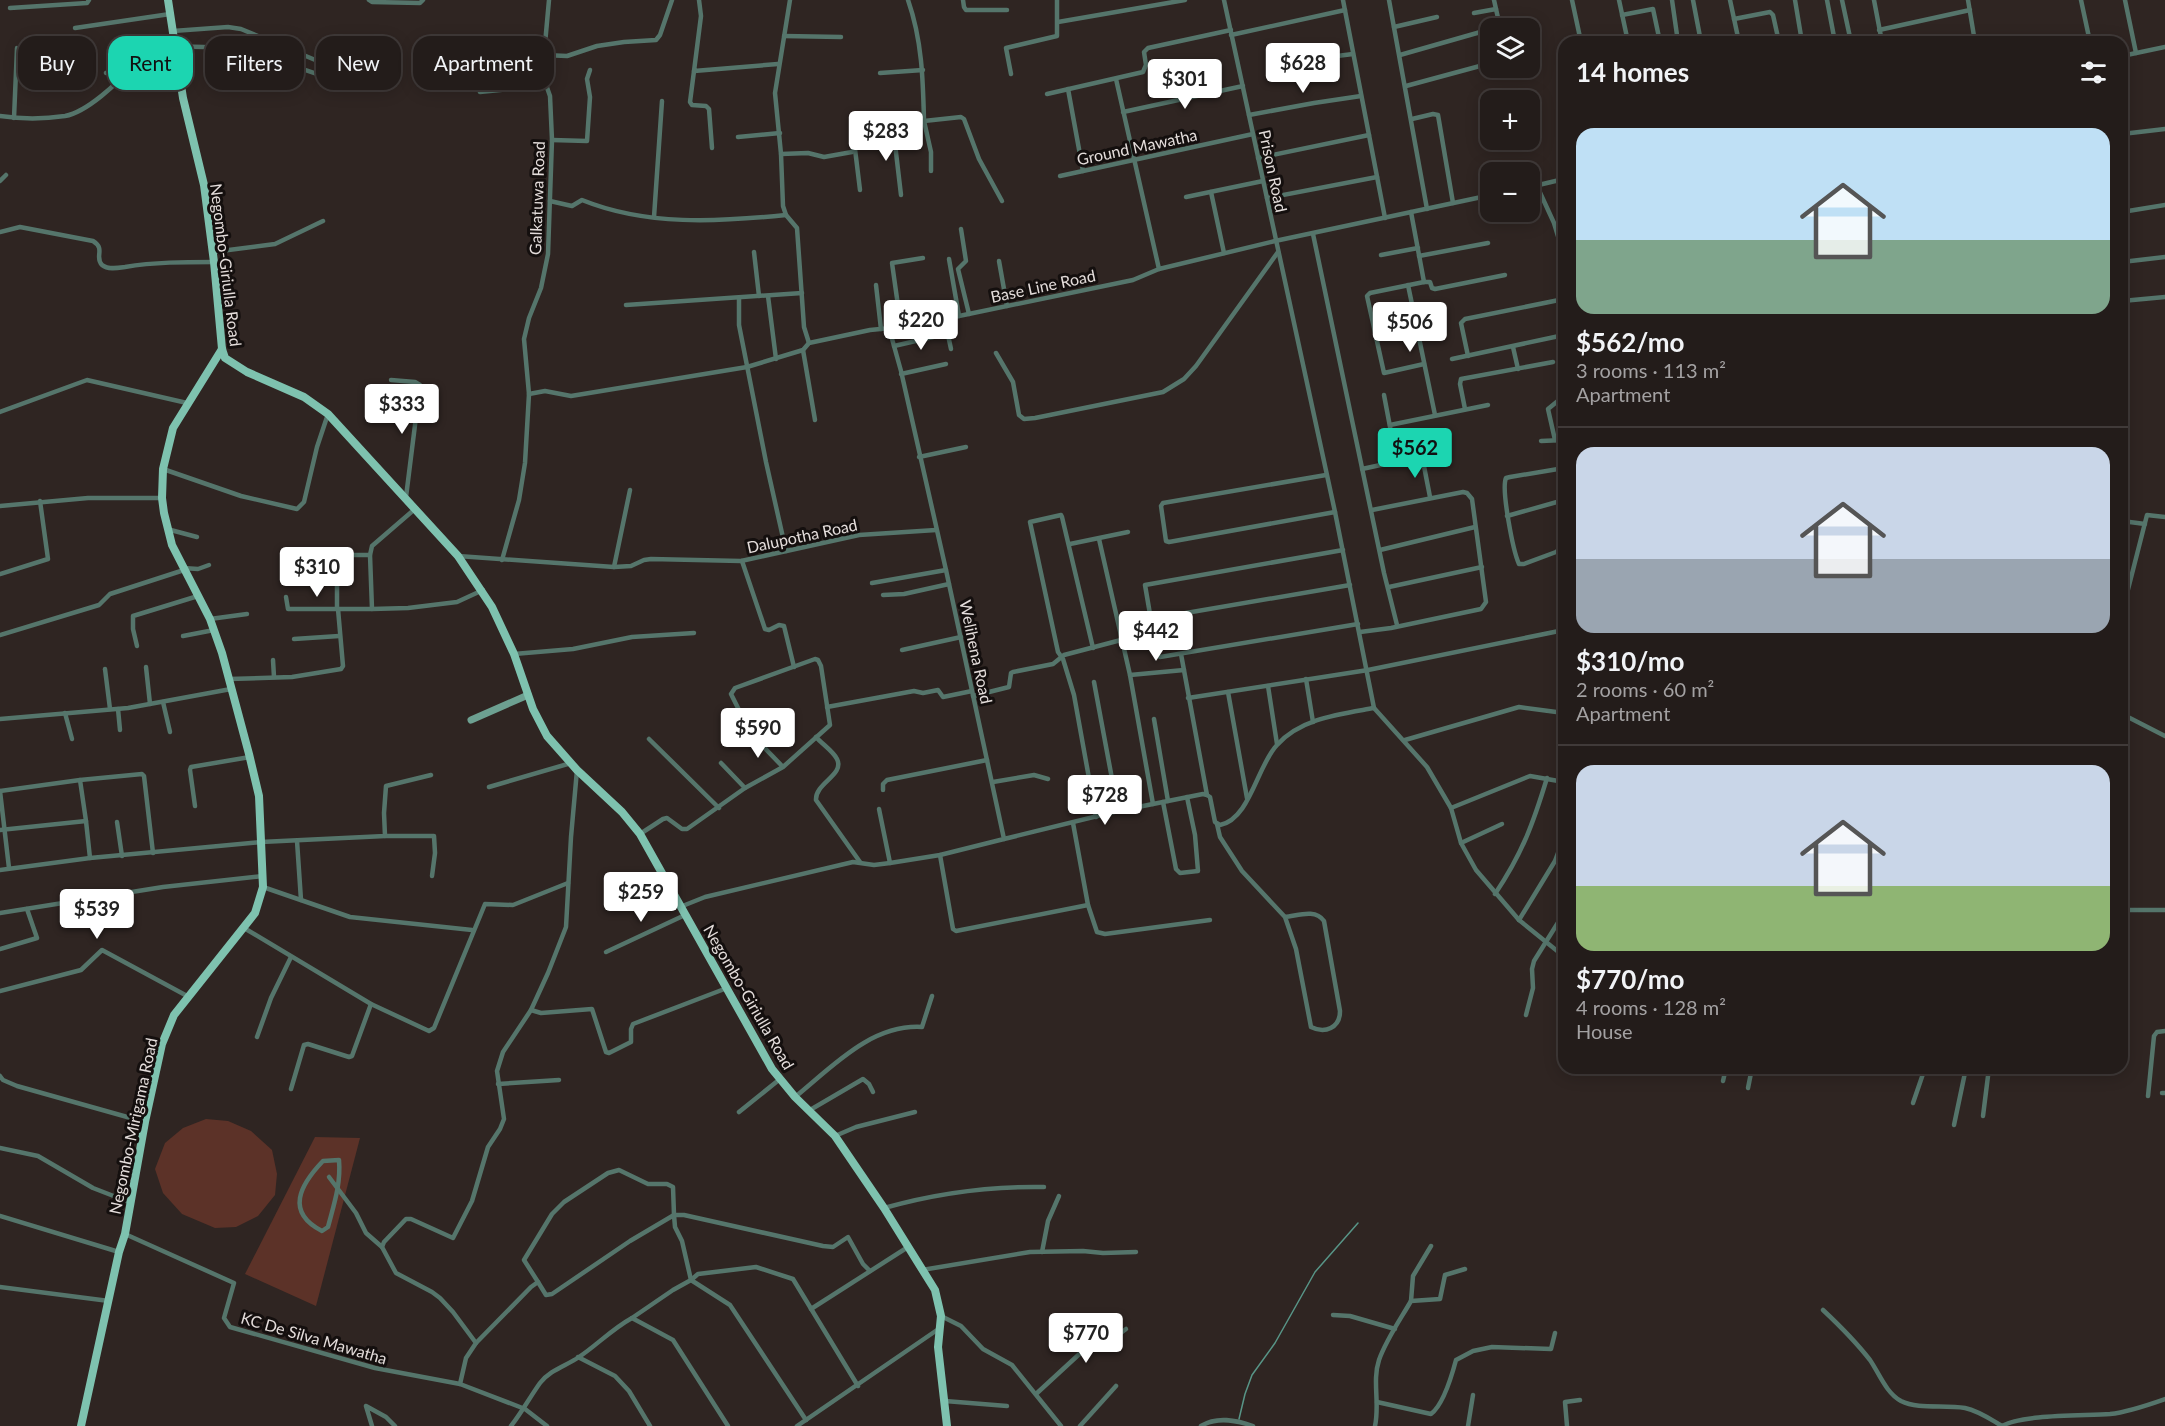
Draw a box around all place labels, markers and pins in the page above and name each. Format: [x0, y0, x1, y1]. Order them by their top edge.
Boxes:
pin: $628 [1267, 43, 1339, 94]
pin: $301 [1149, 59, 1221, 110]
pin: $283 [850, 111, 922, 162]
pin: $220 [885, 300, 957, 351]
pin: $506 [1374, 302, 1446, 353]
pin: $333 [366, 384, 438, 435]
pin: $562 [1379, 428, 1451, 479]
pin: $310 [281, 547, 353, 598]
pin: $442 [1120, 611, 1192, 662]
pin: $590 [722, 708, 794, 759]
pin: $728 [1069, 775, 1141, 826]
pin: $259 [605, 872, 677, 923]
pin: $539 [61, 889, 133, 940]
pin: $770 [1050, 1313, 1122, 1364]

